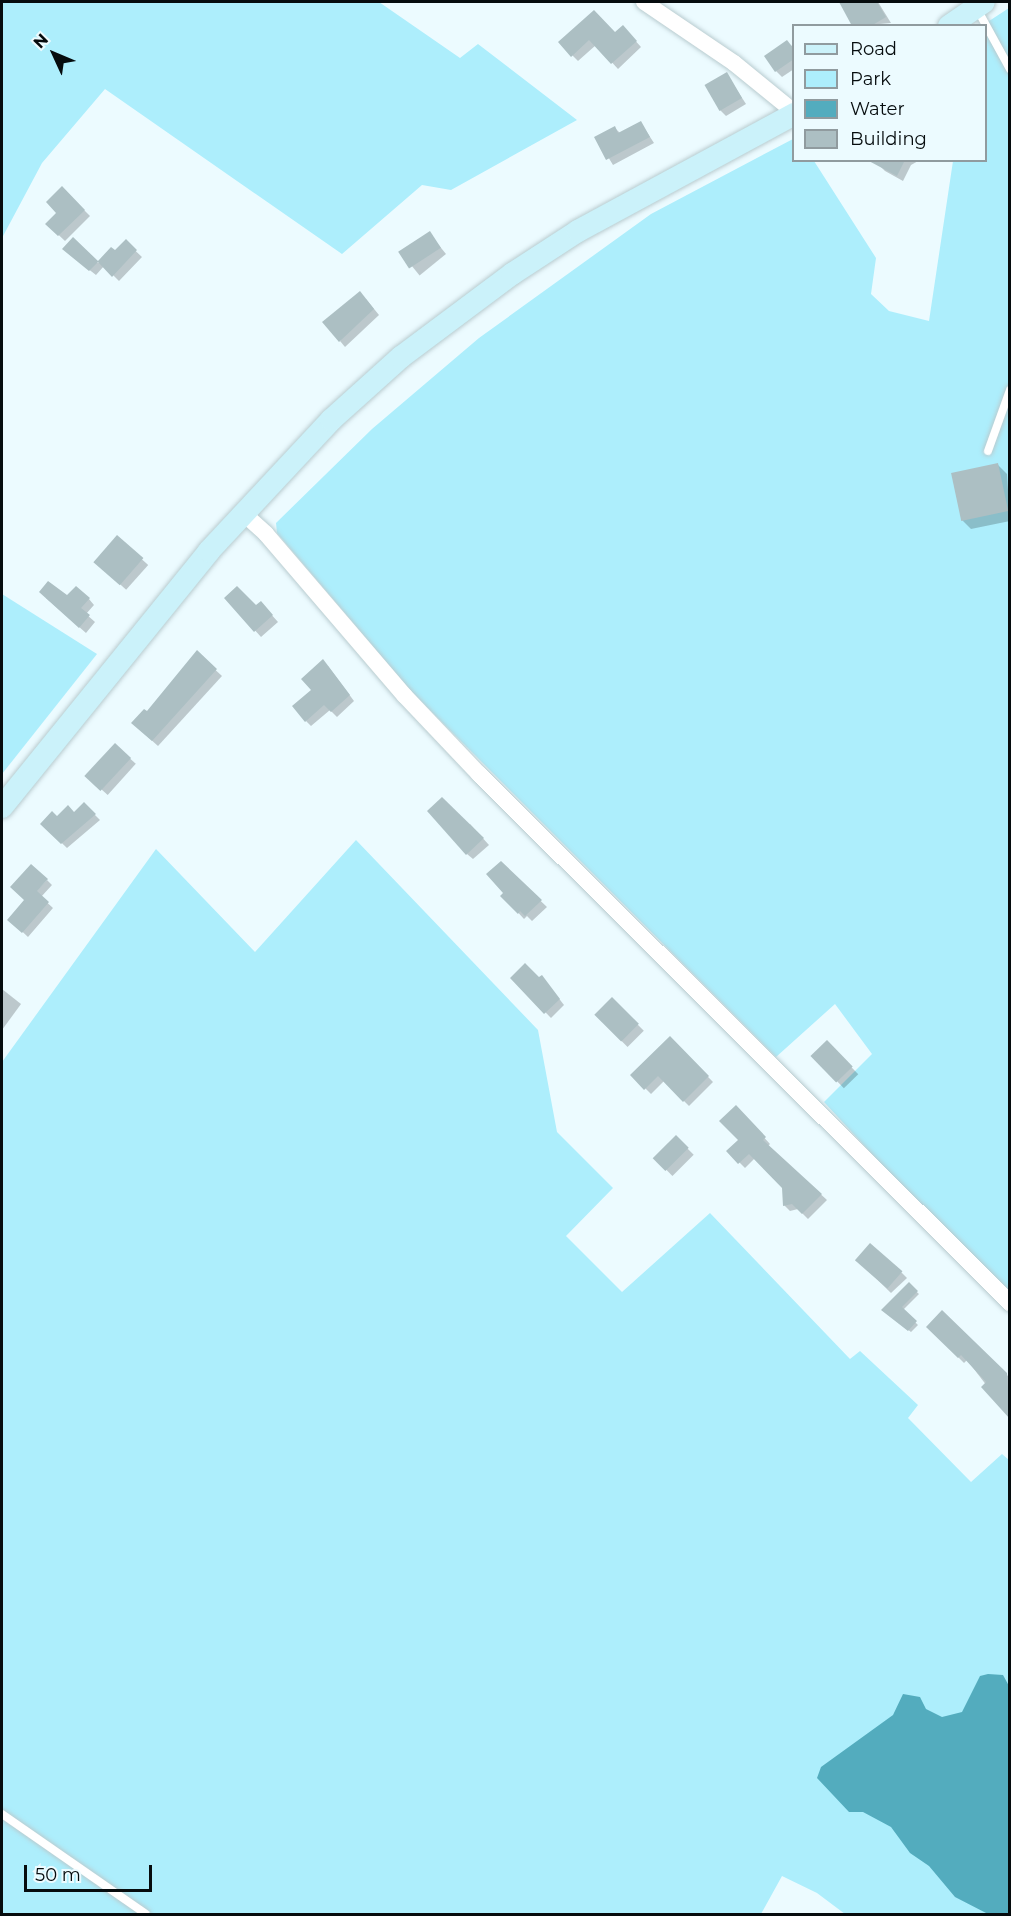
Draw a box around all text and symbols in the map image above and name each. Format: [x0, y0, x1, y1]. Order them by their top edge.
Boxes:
north arrow [24, 24, 84, 84]
legend [792, 24, 987, 162]
text: N [29, 30, 52, 52]
text: Road [850, 38, 897, 60]
text: Park [850, 68, 891, 90]
text: Water [850, 98, 905, 120]
text: Building [850, 128, 927, 150]
scale bar [27, 1853, 154, 1891]
text: 50 m [35, 1864, 81, 1886]

